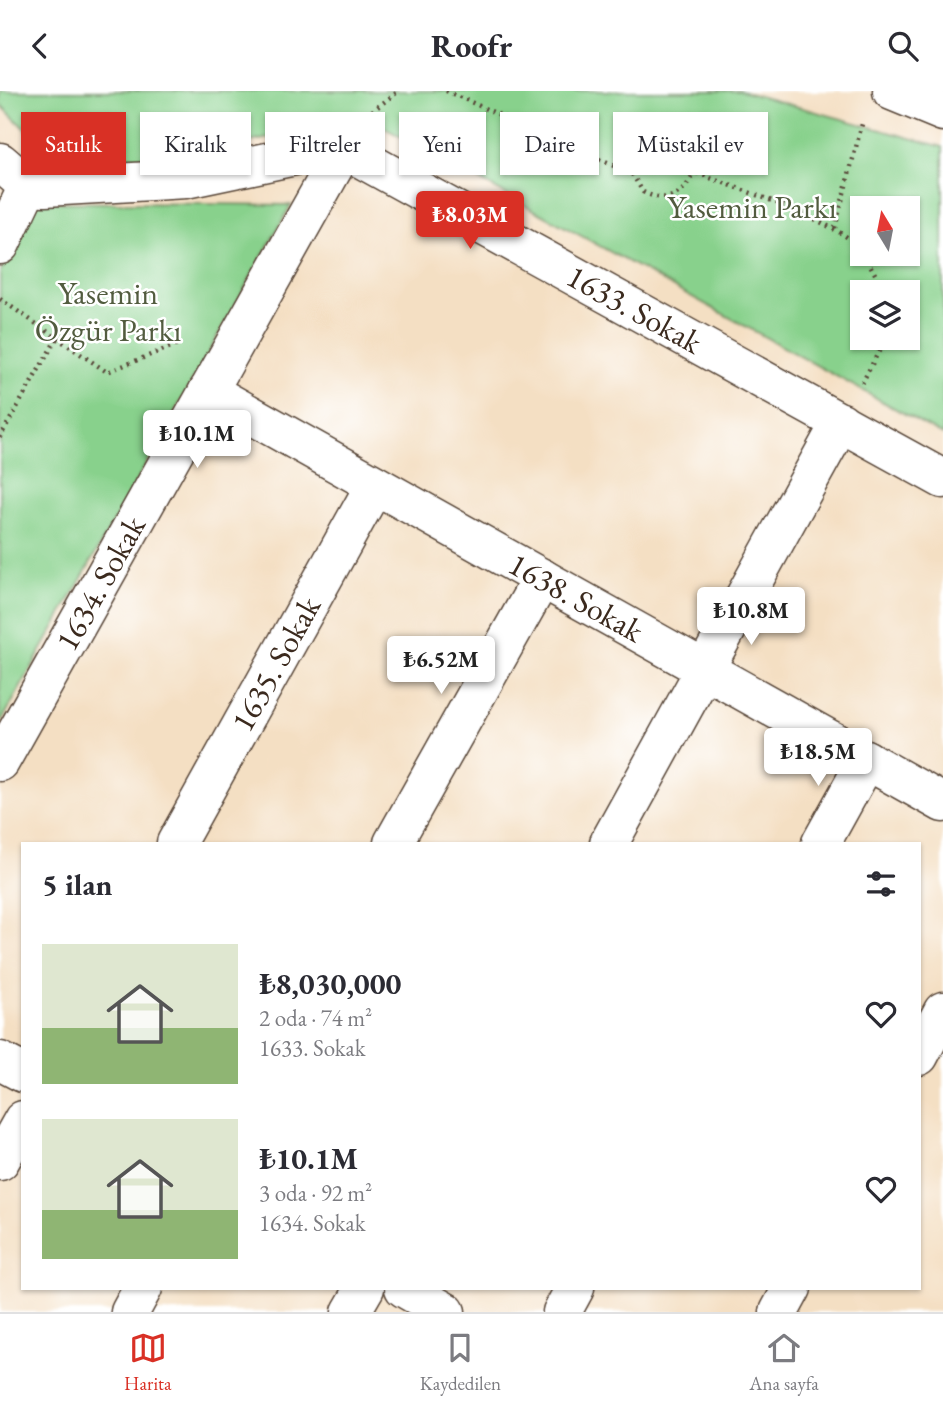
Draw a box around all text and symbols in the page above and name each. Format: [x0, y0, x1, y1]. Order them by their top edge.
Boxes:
text: Roofr [431, 25, 512, 67]
icon: back [21, 27, 59, 65]
icon: search [884, 27, 922, 65]
chip: Satılık [21, 112, 126, 175]
chip: Kiralık [140, 112, 251, 175]
chip: Filtreler [265, 112, 385, 175]
chip: Yeni [399, 112, 486, 175]
chip: Daire [500, 112, 599, 175]
chip: Müstakil ev [613, 112, 768, 175]
park label: Yasemin Parkı [667, 186, 837, 228]
pin: ₺8.03M [413, 191, 527, 251]
north arrow [850, 196, 920, 266]
map controls [850, 196, 920, 350]
text: ₺8.03M [432, 199, 508, 229]
street label: 1633. Sokak [559, 255, 711, 364]
park label: Yasemin Özgür Parkı [35, 272, 182, 351]
button: layers [850, 280, 920, 350]
pin: ₺10.1M [140, 411, 254, 470]
text: ₺10.1M [159, 418, 235, 448]
street label: 1634. Sokak [46, 507, 155, 658]
street label: 1638. Sokak [501, 543, 652, 652]
pin: ₺10.8M [694, 587, 808, 647]
street label: 1635. Sokak [221, 588, 330, 739]
text: ₺10.8M [713, 595, 789, 625]
pin: ₺6.52M [384, 637, 498, 696]
text: ₺6.52M [403, 644, 479, 674]
pin: ₺18.5M [761, 729, 875, 788]
text: ₺18.5M [780, 736, 856, 766]
text: 5 ilan [42, 865, 113, 904]
icon: filters [862, 865, 900, 903]
text: ₺8,030,000 [259, 964, 401, 1003]
icon: home [98, 972, 182, 1056]
icon: heart [862, 995, 900, 1033]
text: 2 oda · 74 m² [259, 1003, 372, 1033]
text: 1633. Sokak [259, 1033, 366, 1063]
text: ₺10.1M [259, 1139, 358, 1178]
icon: home [98, 1147, 182, 1231]
icon: heart [862, 1170, 900, 1208]
text: 3 oda · 92 m² [259, 1178, 372, 1208]
text: 1634. Sokak [259, 1208, 366, 1238]
tab: Harita [124, 1329, 172, 1396]
tab: Kaydedilen [420, 1329, 501, 1396]
tab: Ana sayfa [749, 1329, 819, 1396]

